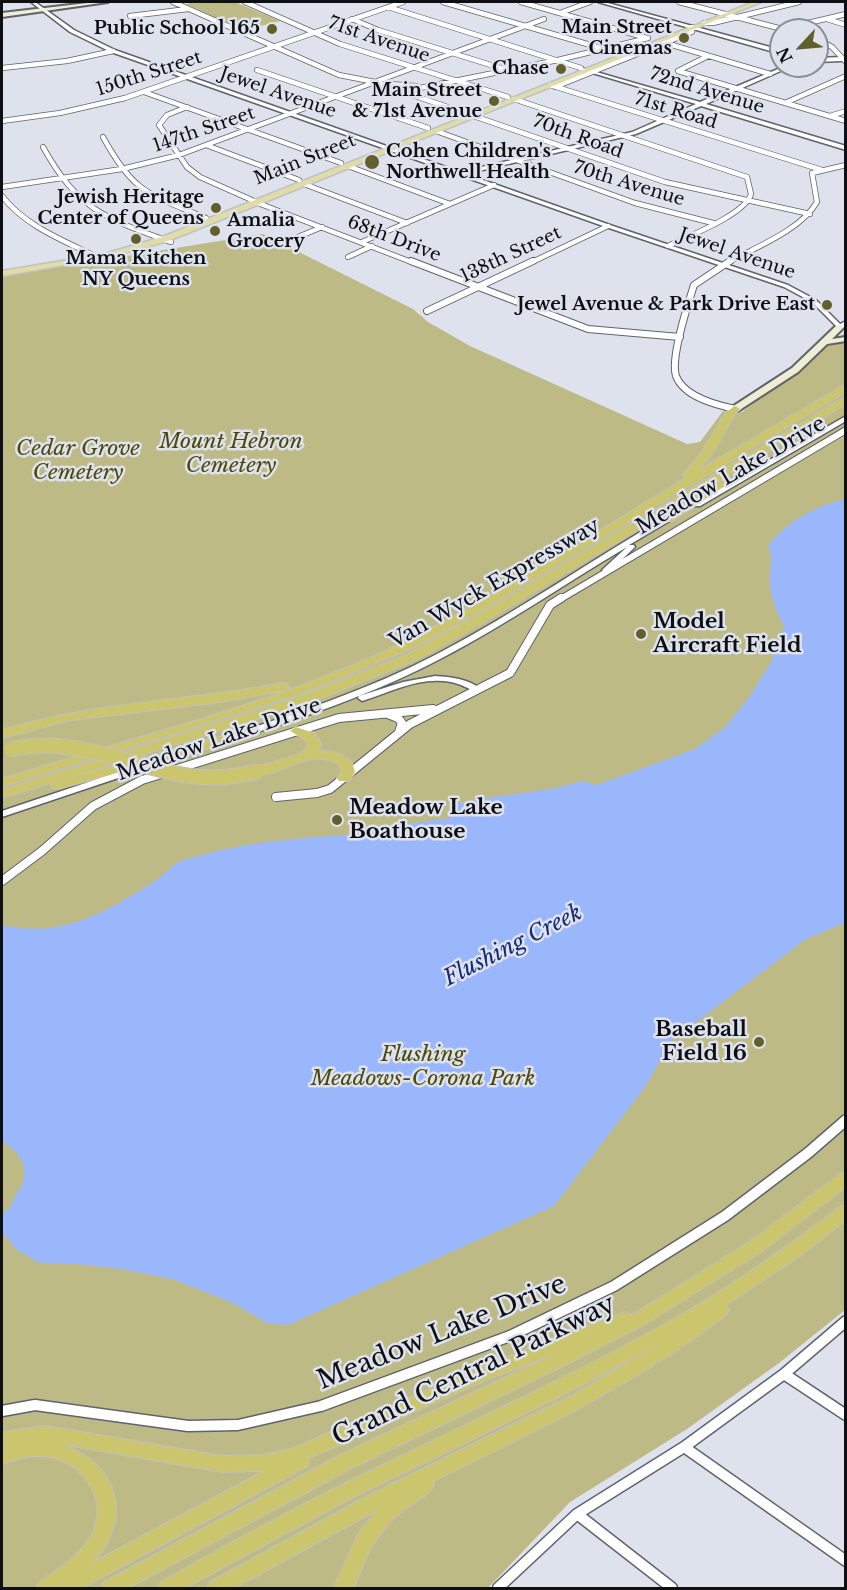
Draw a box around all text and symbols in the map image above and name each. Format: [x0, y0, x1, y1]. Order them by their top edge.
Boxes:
street label: 71st Avenue [325, 13, 433, 67]
place label: Main Street Cinemas [561, 17, 672, 60]
place label: Public School 165 [94, 18, 260, 40]
north arrow [769, 18, 829, 78]
marker: Public School 165 [265, 22, 279, 36]
marker: Main Street Cinemas [677, 31, 691, 45]
text: N [772, 44, 797, 66]
street label: 150th Street [94, 47, 204, 101]
place label: Chase [492, 58, 549, 80]
marker: Chase [554, 62, 568, 76]
street label: Jewel Avenue [217, 63, 339, 123]
street label: 72nd Avenue [647, 63, 767, 119]
place label: Main Street & 71st Avenue [352, 80, 482, 122]
street label: 71st Road [632, 88, 720, 134]
marker: Main Street & 71st Avenue [487, 94, 501, 108]
street label: 147th Street [150, 103, 258, 157]
street label: 70th Road [530, 111, 626, 163]
street label: Main Street [251, 130, 359, 190]
place label: Cohen Children's Northwell Health [386, 141, 551, 184]
marker: Cohen Children's Northwell Health [363, 153, 381, 171]
street label: 70th Avenue [571, 157, 687, 211]
place label: Jewish Heritage Center of Queens [37, 187, 204, 230]
marker: Jewish Heritage Center of Queens [209, 201, 223, 215]
place label: Amalia Grocery [227, 210, 305, 252]
street label: 68th Drive [344, 211, 444, 267]
street label: 138th Street [457, 222, 565, 288]
marker: Amalia Grocery [208, 224, 222, 238]
street label: Jewel Avenue [676, 224, 798, 284]
marker: Mama Kitchen NY Queens [129, 232, 143, 246]
place label: Mama Kitchen NY Queens [66, 248, 206, 290]
place label: Jewel Avenue & Park Drive East [517, 294, 815, 316]
marker: Jewel Avenue & Park Drive East [820, 298, 834, 312]
street label: Meadow Lake Drive [632, 411, 830, 541]
park label: Mount Hebron Cemetery [159, 429, 303, 479]
park label: Cedar Grove Cemetery [16, 436, 140, 486]
street label: Van Wyck Expressway [385, 513, 605, 655]
place label: Model Aircraft Field [653, 609, 802, 659]
marker: Model Aircraft Field [634, 627, 648, 641]
street label: Meadow Lake Drive [113, 693, 325, 787]
place label: Meadow Lake Boathouse [349, 795, 503, 845]
marker: Meadow Lake Boathouse [330, 813, 344, 827]
water label: Flushing Creek [439, 900, 587, 992]
place label: Baseball Field 16 [655, 1017, 747, 1067]
marker: Baseball Field 16 [752, 1035, 766, 1049]
park label: Flushing Meadows-Corona Park [311, 1042, 535, 1092]
street label: Meadow Lake Drive [313, 1269, 571, 1397]
street label: Grand Central Parkway [327, 1289, 621, 1453]

